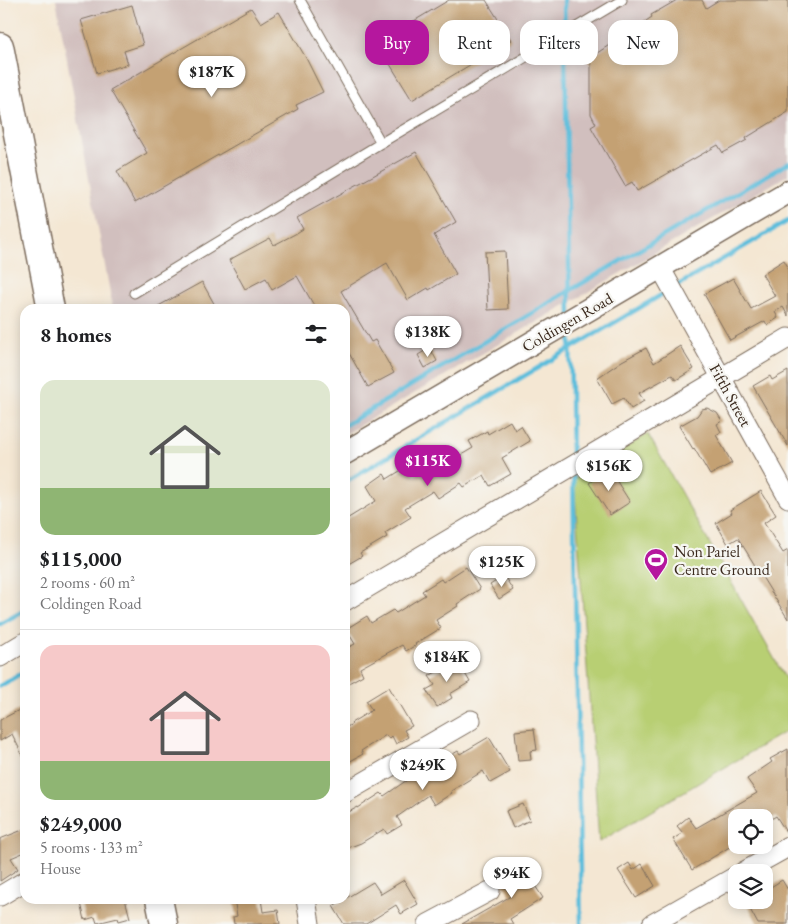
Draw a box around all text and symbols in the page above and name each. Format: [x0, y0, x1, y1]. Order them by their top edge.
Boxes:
chip: Buy [365, 20, 429, 65]
chip: Rent [439, 20, 510, 65]
chip: Filters [520, 20, 598, 65]
chip: New [608, 20, 678, 65]
pin: $187K [177, 56, 247, 98]
text: $187K [190, 61, 234, 82]
street label: Coldingen Road [518, 287, 617, 357]
pin: $138K [393, 316, 463, 358]
icon: filters [302, 320, 330, 348]
text: 8 homes [40, 321, 112, 348]
text: $138K [406, 321, 450, 342]
street label: Fifth Street [705, 360, 756, 430]
icon: home [140, 412, 230, 502]
pin: $115K [393, 444, 463, 487]
text: $115K [406, 450, 450, 471]
pin: $156K [574, 450, 644, 492]
text: $156K [587, 455, 631, 476]
place label: Non Pariel Centre Ground [674, 541, 771, 580]
text: $115,000 [40, 545, 122, 572]
pin: $125K [467, 546, 537, 588]
sports icon: Non Pariel Centre Ground [643, 547, 669, 581]
text: $125K [480, 551, 524, 572]
text: 2 rooms · 60 m² [40, 572, 135, 593]
text: Coldingen Road [40, 593, 142, 614]
pin: $184K [412, 640, 482, 683]
text: $184K [425, 646, 469, 667]
icon: home [140, 678, 230, 768]
pin: $249K [388, 748, 458, 791]
text: $249K [401, 754, 445, 775]
map controls [728, 809, 773, 909]
button: locate [728, 809, 773, 854]
text: $249,000 [40, 810, 122, 837]
text: 5 rooms · 133 m² [40, 837, 143, 858]
pin: $94K [482, 856, 542, 899]
text: House [40, 858, 81, 879]
text: $94K [494, 862, 530, 883]
button: layers [728, 864, 773, 909]

